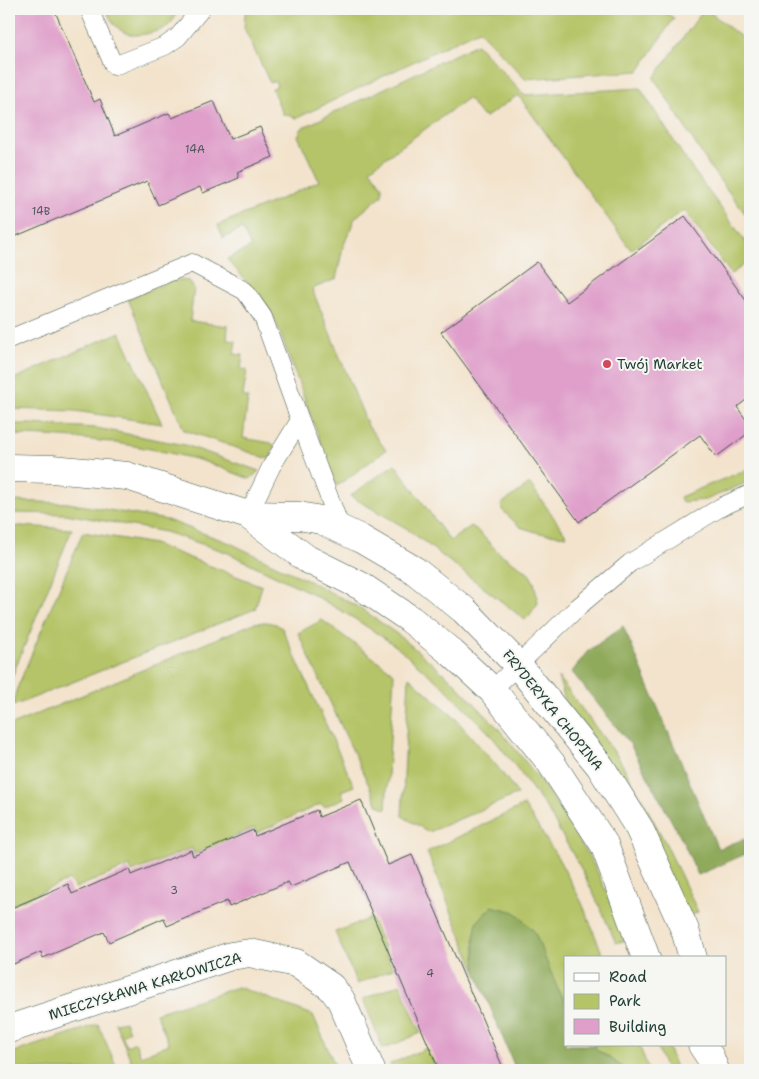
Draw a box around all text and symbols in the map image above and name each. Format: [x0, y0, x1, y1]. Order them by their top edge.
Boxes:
house number: 14A [185, 142, 205, 157]
house number: 14B [32, 204, 51, 219]
place label: Twój Market [617, 355, 703, 373]
marker: Twój Market [601, 358, 613, 370]
street label: FRYDERYKA CHOPINA [499, 646, 607, 774]
house number: 3 [170, 883, 178, 898]
street label: MIECZYSŁAWA KARŁOWICZA [46, 948, 244, 1024]
legend [564, 956, 726, 1046]
house number: 4 [426, 966, 434, 981]
text: Road [609, 967, 647, 987]
text: Park [609, 991, 641, 1011]
text: Building [609, 1017, 666, 1037]

